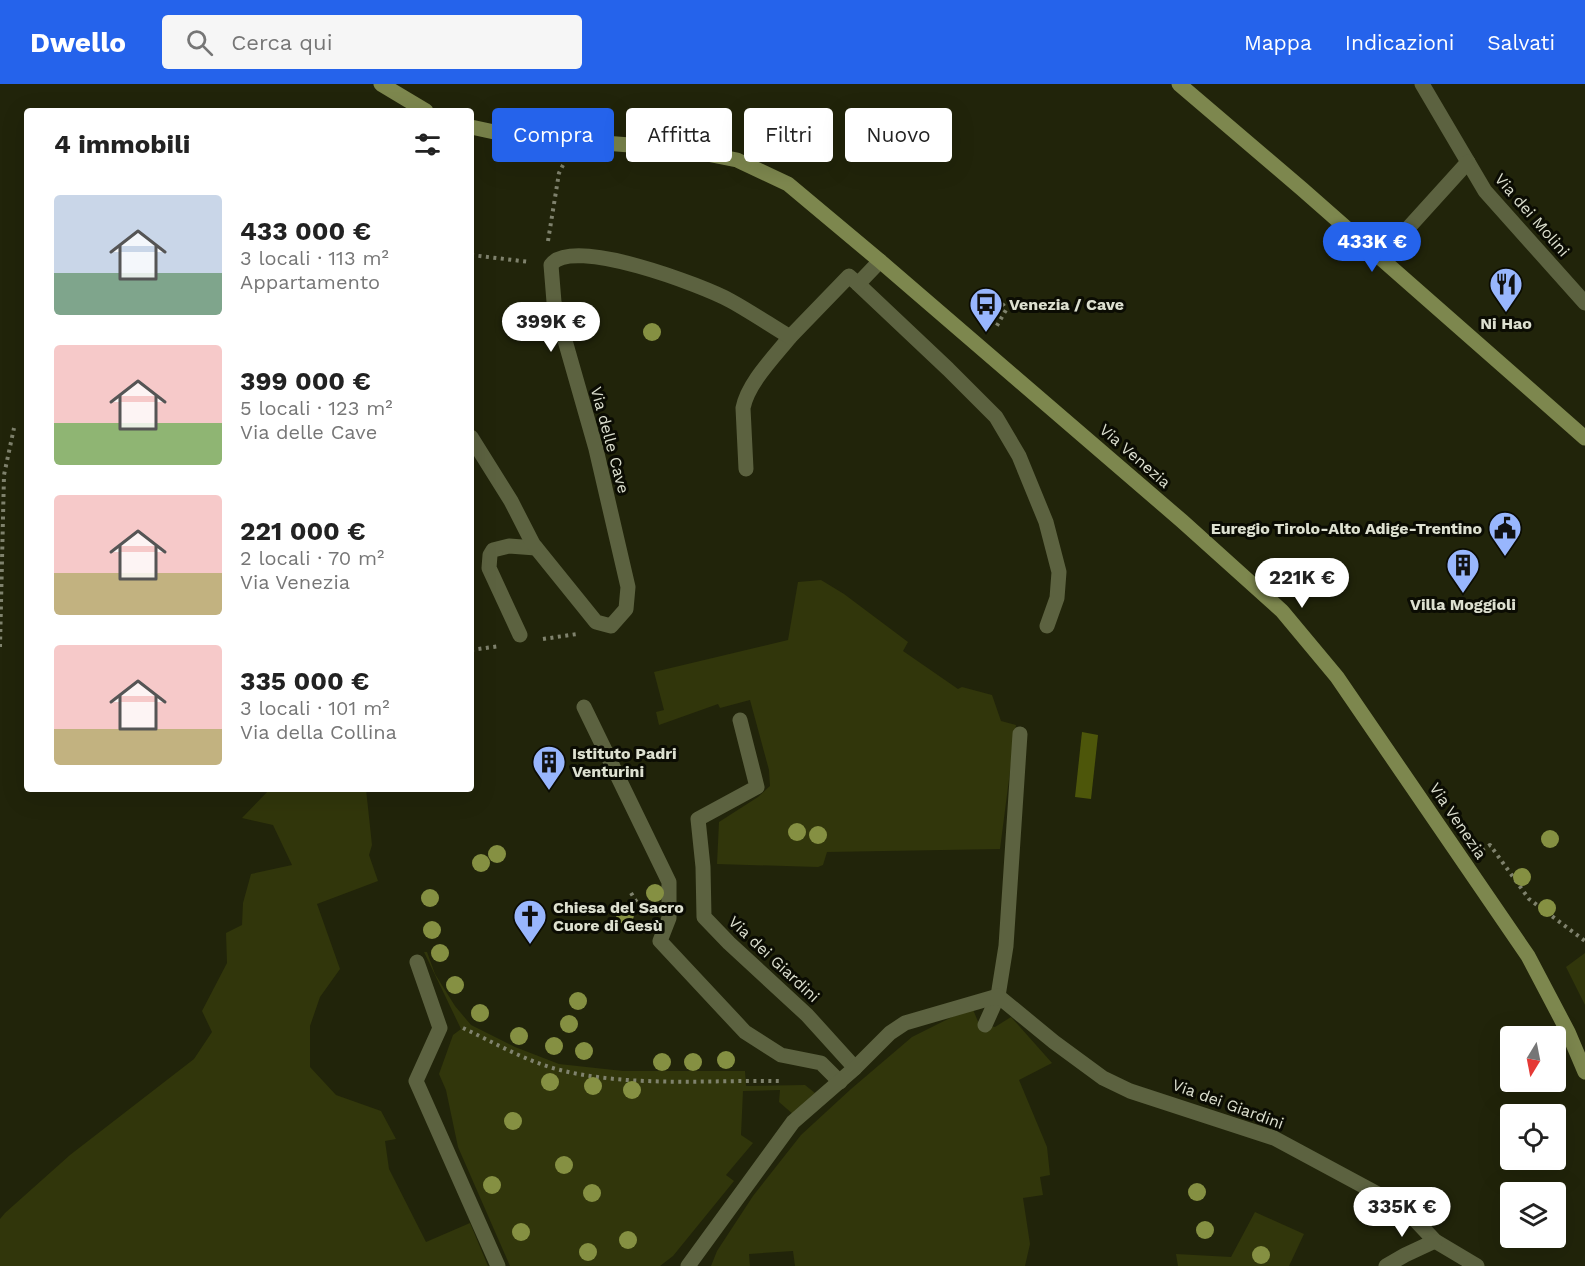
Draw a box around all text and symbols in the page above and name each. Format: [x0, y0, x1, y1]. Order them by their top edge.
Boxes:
search box [162, 15, 582, 69]
text: Dwello [30, 26, 126, 59]
icon: search [183, 26, 216, 59]
text: Cerca qui [231, 30, 333, 55]
text: Mappa [1244, 30, 1312, 55]
text: Indicazioni [1345, 30, 1454, 55]
text: Salvati [1487, 30, 1555, 55]
chip: Compra [492, 108, 614, 162]
chip: Affitta [626, 108, 732, 162]
chip: Filtri [744, 108, 833, 162]
chip: Nuovo [845, 108, 952, 162]
icon: filters [411, 128, 444, 161]
text: 4 immobili [54, 129, 190, 159]
street label: Via dei Molini [1491, 169, 1573, 261]
text: 433 000 € [240, 216, 371, 246]
icon: home [102, 219, 174, 291]
pin: 433K € [1323, 222, 1421, 273]
text: 433K € [1337, 229, 1407, 253]
text: 3 locali · 113 m² [240, 246, 389, 270]
restaurant icon: Ni Hao [1488, 266, 1524, 313]
text: Appartamento [240, 270, 380, 294]
bus stop icon: Venezia / Cave [968, 286, 1004, 333]
place label: Venezia / Cave [1009, 295, 1124, 314]
pin: 399K € [502, 302, 600, 353]
text: 399K € [516, 309, 586, 333]
place label: Ni Hao [1480, 314, 1532, 333]
text: 399 000 € [240, 366, 371, 396]
icon: home [102, 369, 174, 441]
street label: Via delle Cave [587, 384, 633, 496]
text: 5 locali · 123 m² [240, 396, 393, 420]
text: Via delle Cave [240, 420, 377, 444]
street label: Via Venezia [1096, 420, 1174, 492]
public building icon: Euregio Tirolo-Alto Adige-Trentino [1487, 510, 1523, 557]
text: 221 000 € [240, 516, 366, 546]
icon: home [102, 519, 174, 591]
place label: Euregio Tirolo-Alto Adige-Trentino [1211, 519, 1482, 538]
text: 2 locali · 70 m² [240, 546, 384, 570]
building icon: Villa Moggioli [1445, 547, 1481, 594]
pin: 221K € [1253, 558, 1351, 609]
text: 221K € [1269, 565, 1335, 589]
text: Via Venezia [240, 570, 350, 594]
place label: Villa Moggioli [1410, 595, 1516, 614]
text: 335 000 € [240, 666, 369, 696]
icon: home [102, 669, 174, 741]
text: 3 locali · 101 m² [240, 696, 390, 720]
text: Via della Collina [240, 720, 397, 744]
building icon: Istituto Padri Venturini [531, 744, 567, 791]
place label: Istituto Padri Venturini [572, 744, 677, 781]
street label: Via Venezia [1425, 779, 1491, 863]
church icon: Chiesa del Sacro Cuore di Gesù [512, 898, 548, 945]
place label: Chiesa del Sacro Cuore di Gesù [553, 898, 684, 935]
street label: Via dei Giardini [725, 912, 823, 1006]
north arrow [1500, 1026, 1566, 1092]
map controls [1500, 1026, 1566, 1248]
street label: Via dei Giardini [1170, 1075, 1286, 1133]
button: locate [1500, 1104, 1566, 1170]
button: layers [1500, 1182, 1566, 1248]
pin: 335K € [1353, 1187, 1451, 1238]
text: 335K € [1368, 1194, 1436, 1218]

